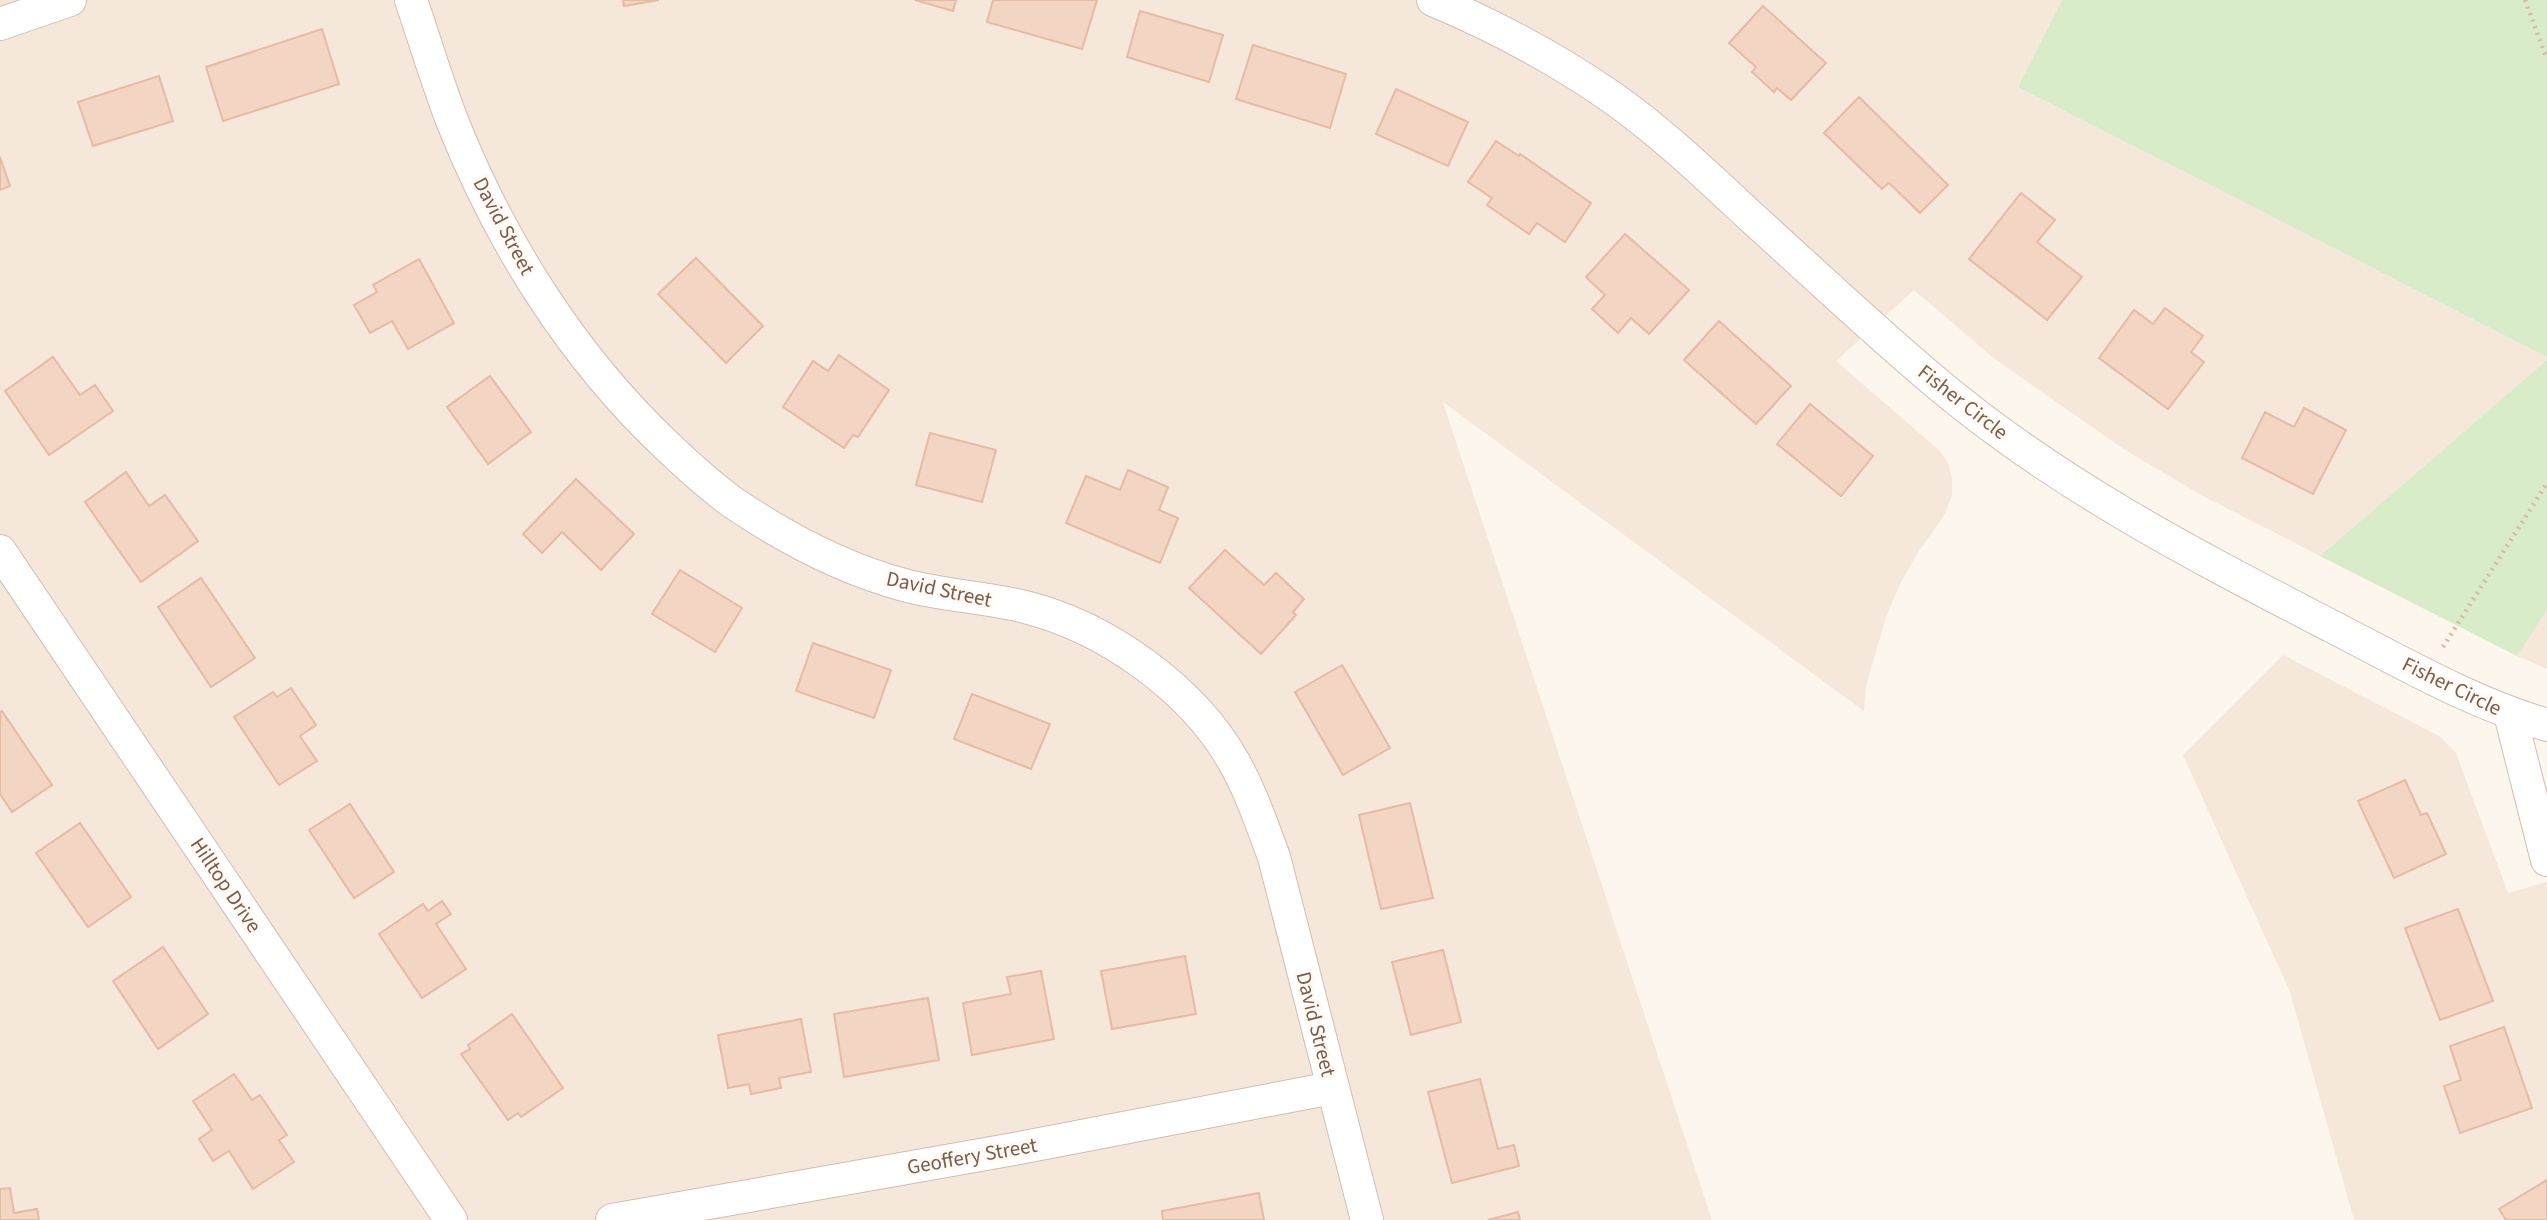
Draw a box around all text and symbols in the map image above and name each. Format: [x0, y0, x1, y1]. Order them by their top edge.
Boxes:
street label: David Street [466, 172, 542, 280]
street label: Fisher Circle [1912, 357, 2014, 447]
street label: David Street [884, 563, 994, 615]
street label: Fisher Circle [2397, 649, 2507, 723]
street label: Hilltop Drive [183, 831, 269, 939]
street label: David Street [1289, 968, 1343, 1080]
street label: Geoffery Street [905, 1130, 1039, 1182]

